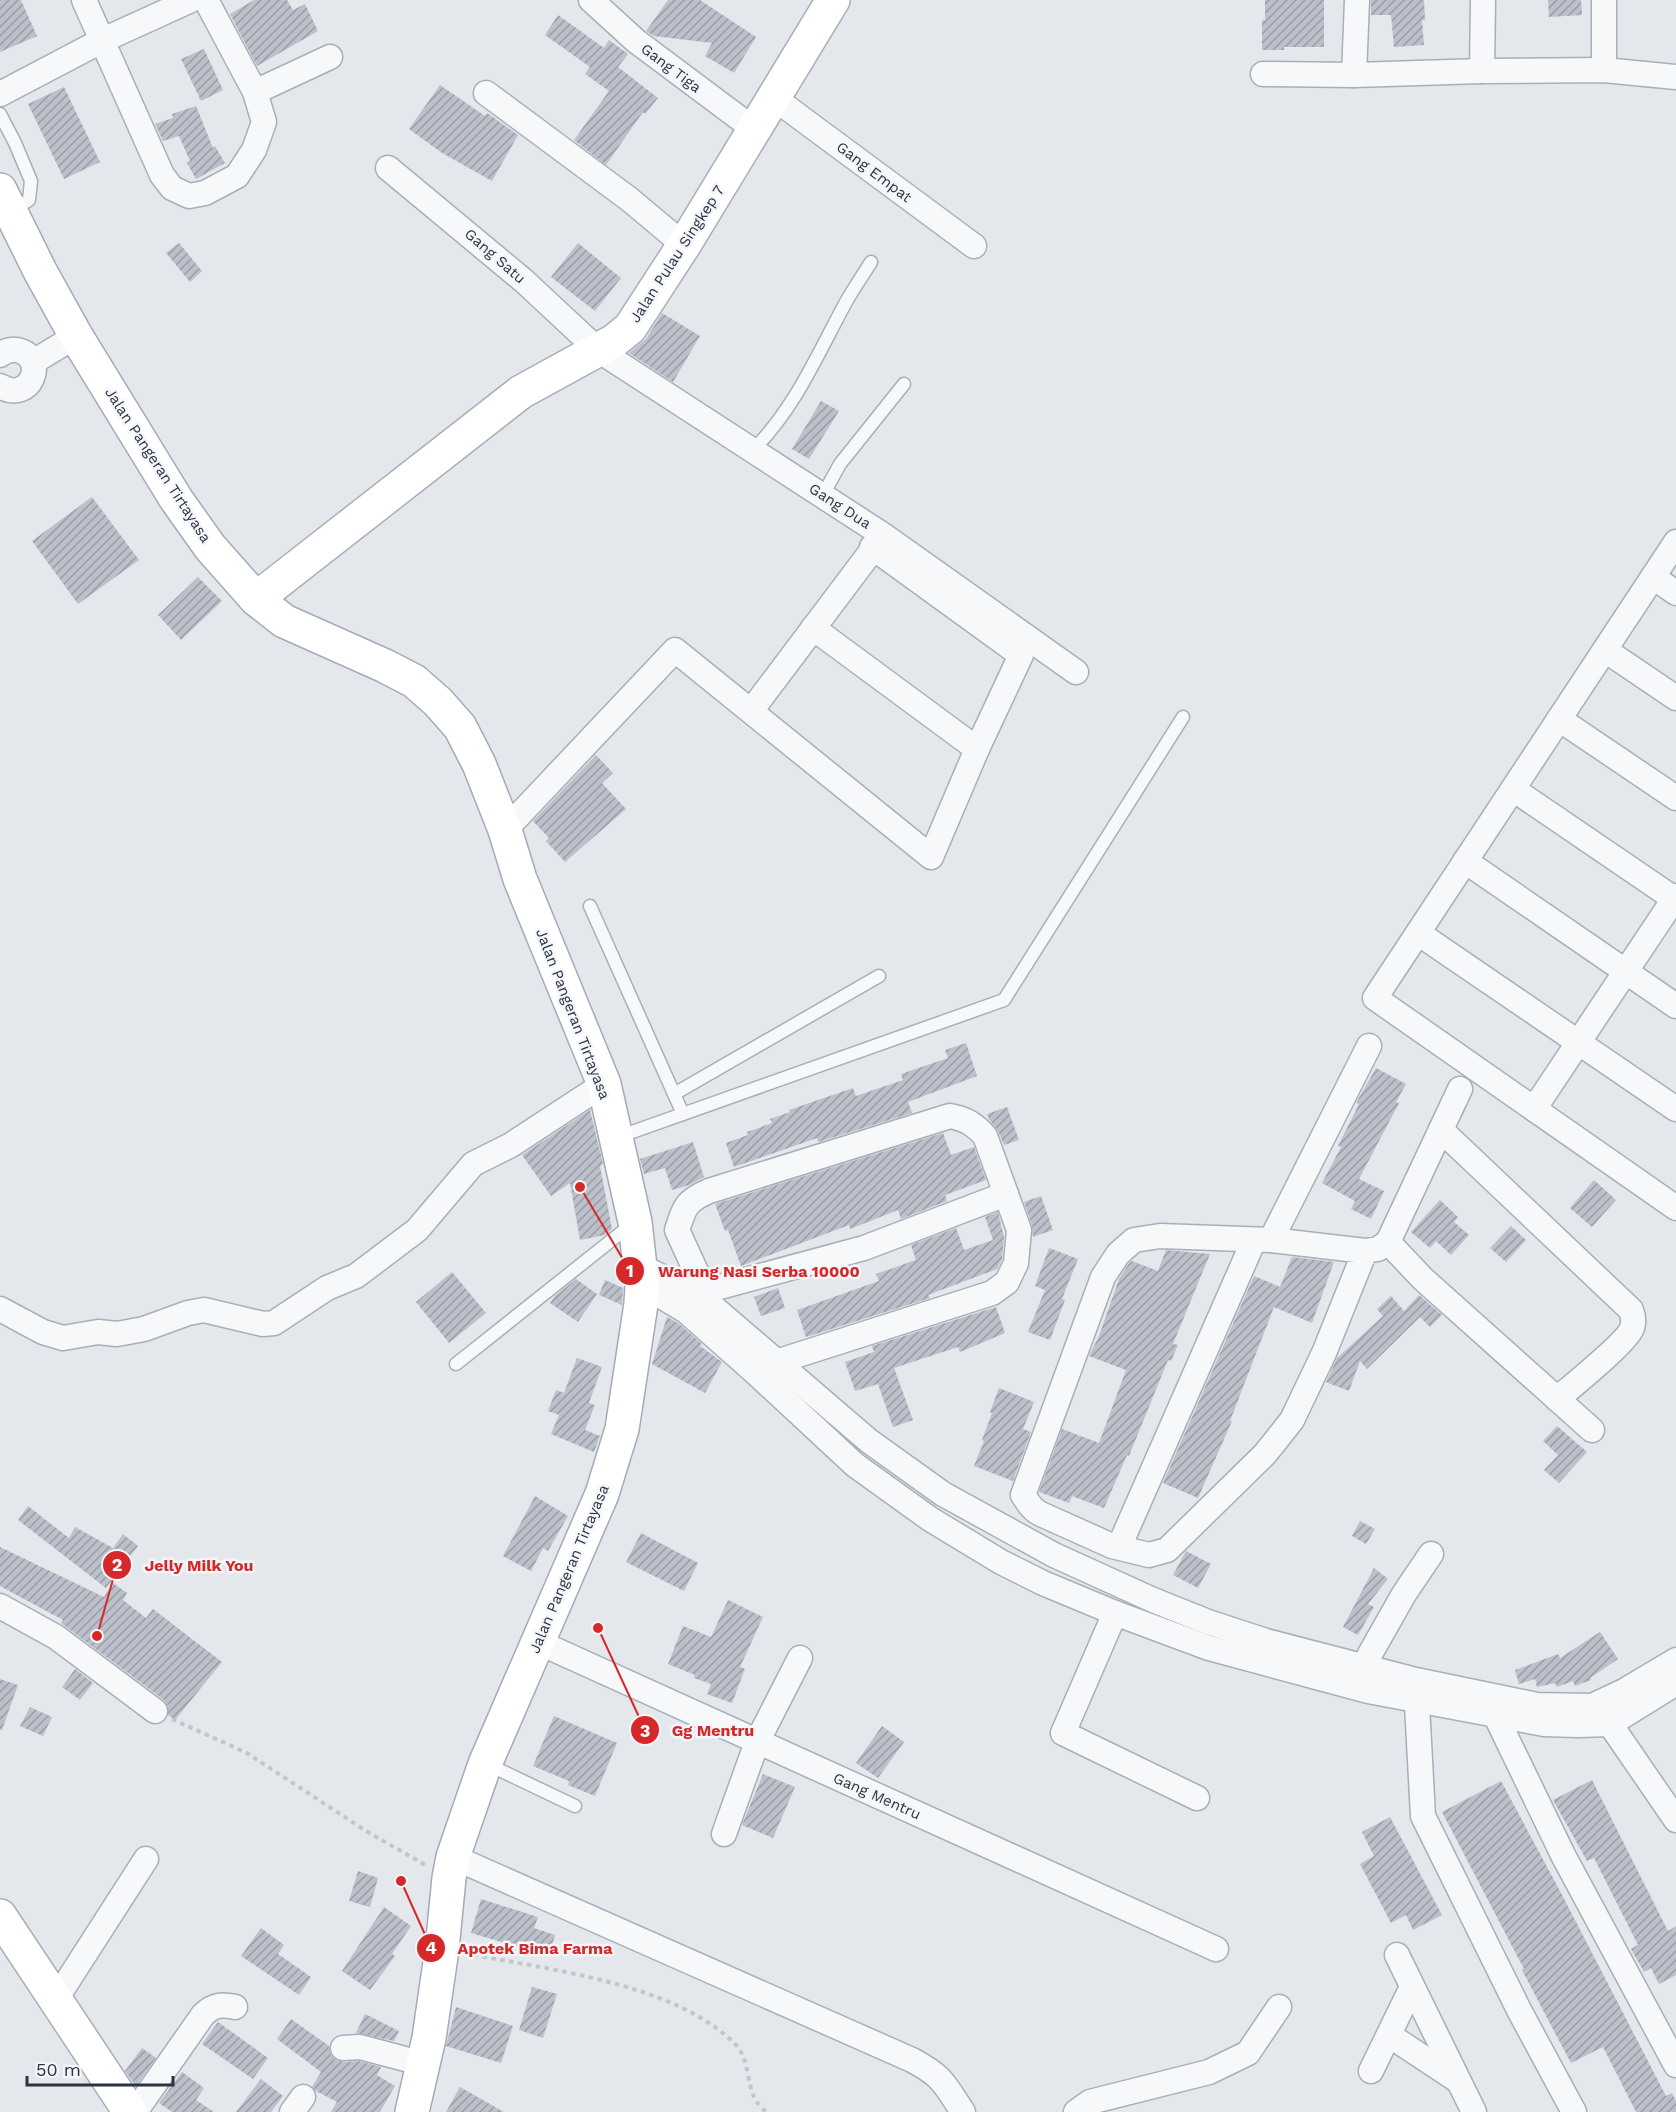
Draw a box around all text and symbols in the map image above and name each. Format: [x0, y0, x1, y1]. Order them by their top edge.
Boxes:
street label: Gang Tiga [637, 40, 705, 97]
street label: Gang Empat [833, 138, 916, 207]
street label: Jalan Pulau Singkep 7 [626, 182, 728, 326]
street label: Gang Satu [461, 225, 529, 287]
street label: Jalan Pangeran Tirtayasa [101, 384, 215, 546]
street label: Gang Dua [806, 479, 875, 533]
street label: Jalan Pangeran Tirtayasa [532, 926, 614, 1102]
callout: Warung Nasi Serba 10000 [615, 1254, 872, 1288]
text: 1 [626, 1260, 634, 1281]
text: Warung Nasi Serba 10000 [658, 1262, 860, 1281]
street label: Jalan Pangeran Tirtayasa [525, 1482, 613, 1656]
callout: Jelly Milk You [102, 1548, 266, 1582]
text: 2 [112, 1554, 122, 1575]
text: Jelly Milk You [144, 1556, 254, 1575]
callout: Gg Mentru [630, 1713, 767, 1747]
text: 3 [640, 1720, 650, 1741]
text: Gg Mentru [672, 1721, 754, 1740]
street label: Gang Mentru [830, 1769, 924, 1823]
callout: Apotek Bima Farma [416, 1931, 625, 1965]
text: 4 [425, 1937, 437, 1958]
text: Apotek Bima Farma [458, 1939, 613, 1958]
scale bar [27, 2049, 172, 2087]
text: 50 m [36, 2059, 81, 2080]

